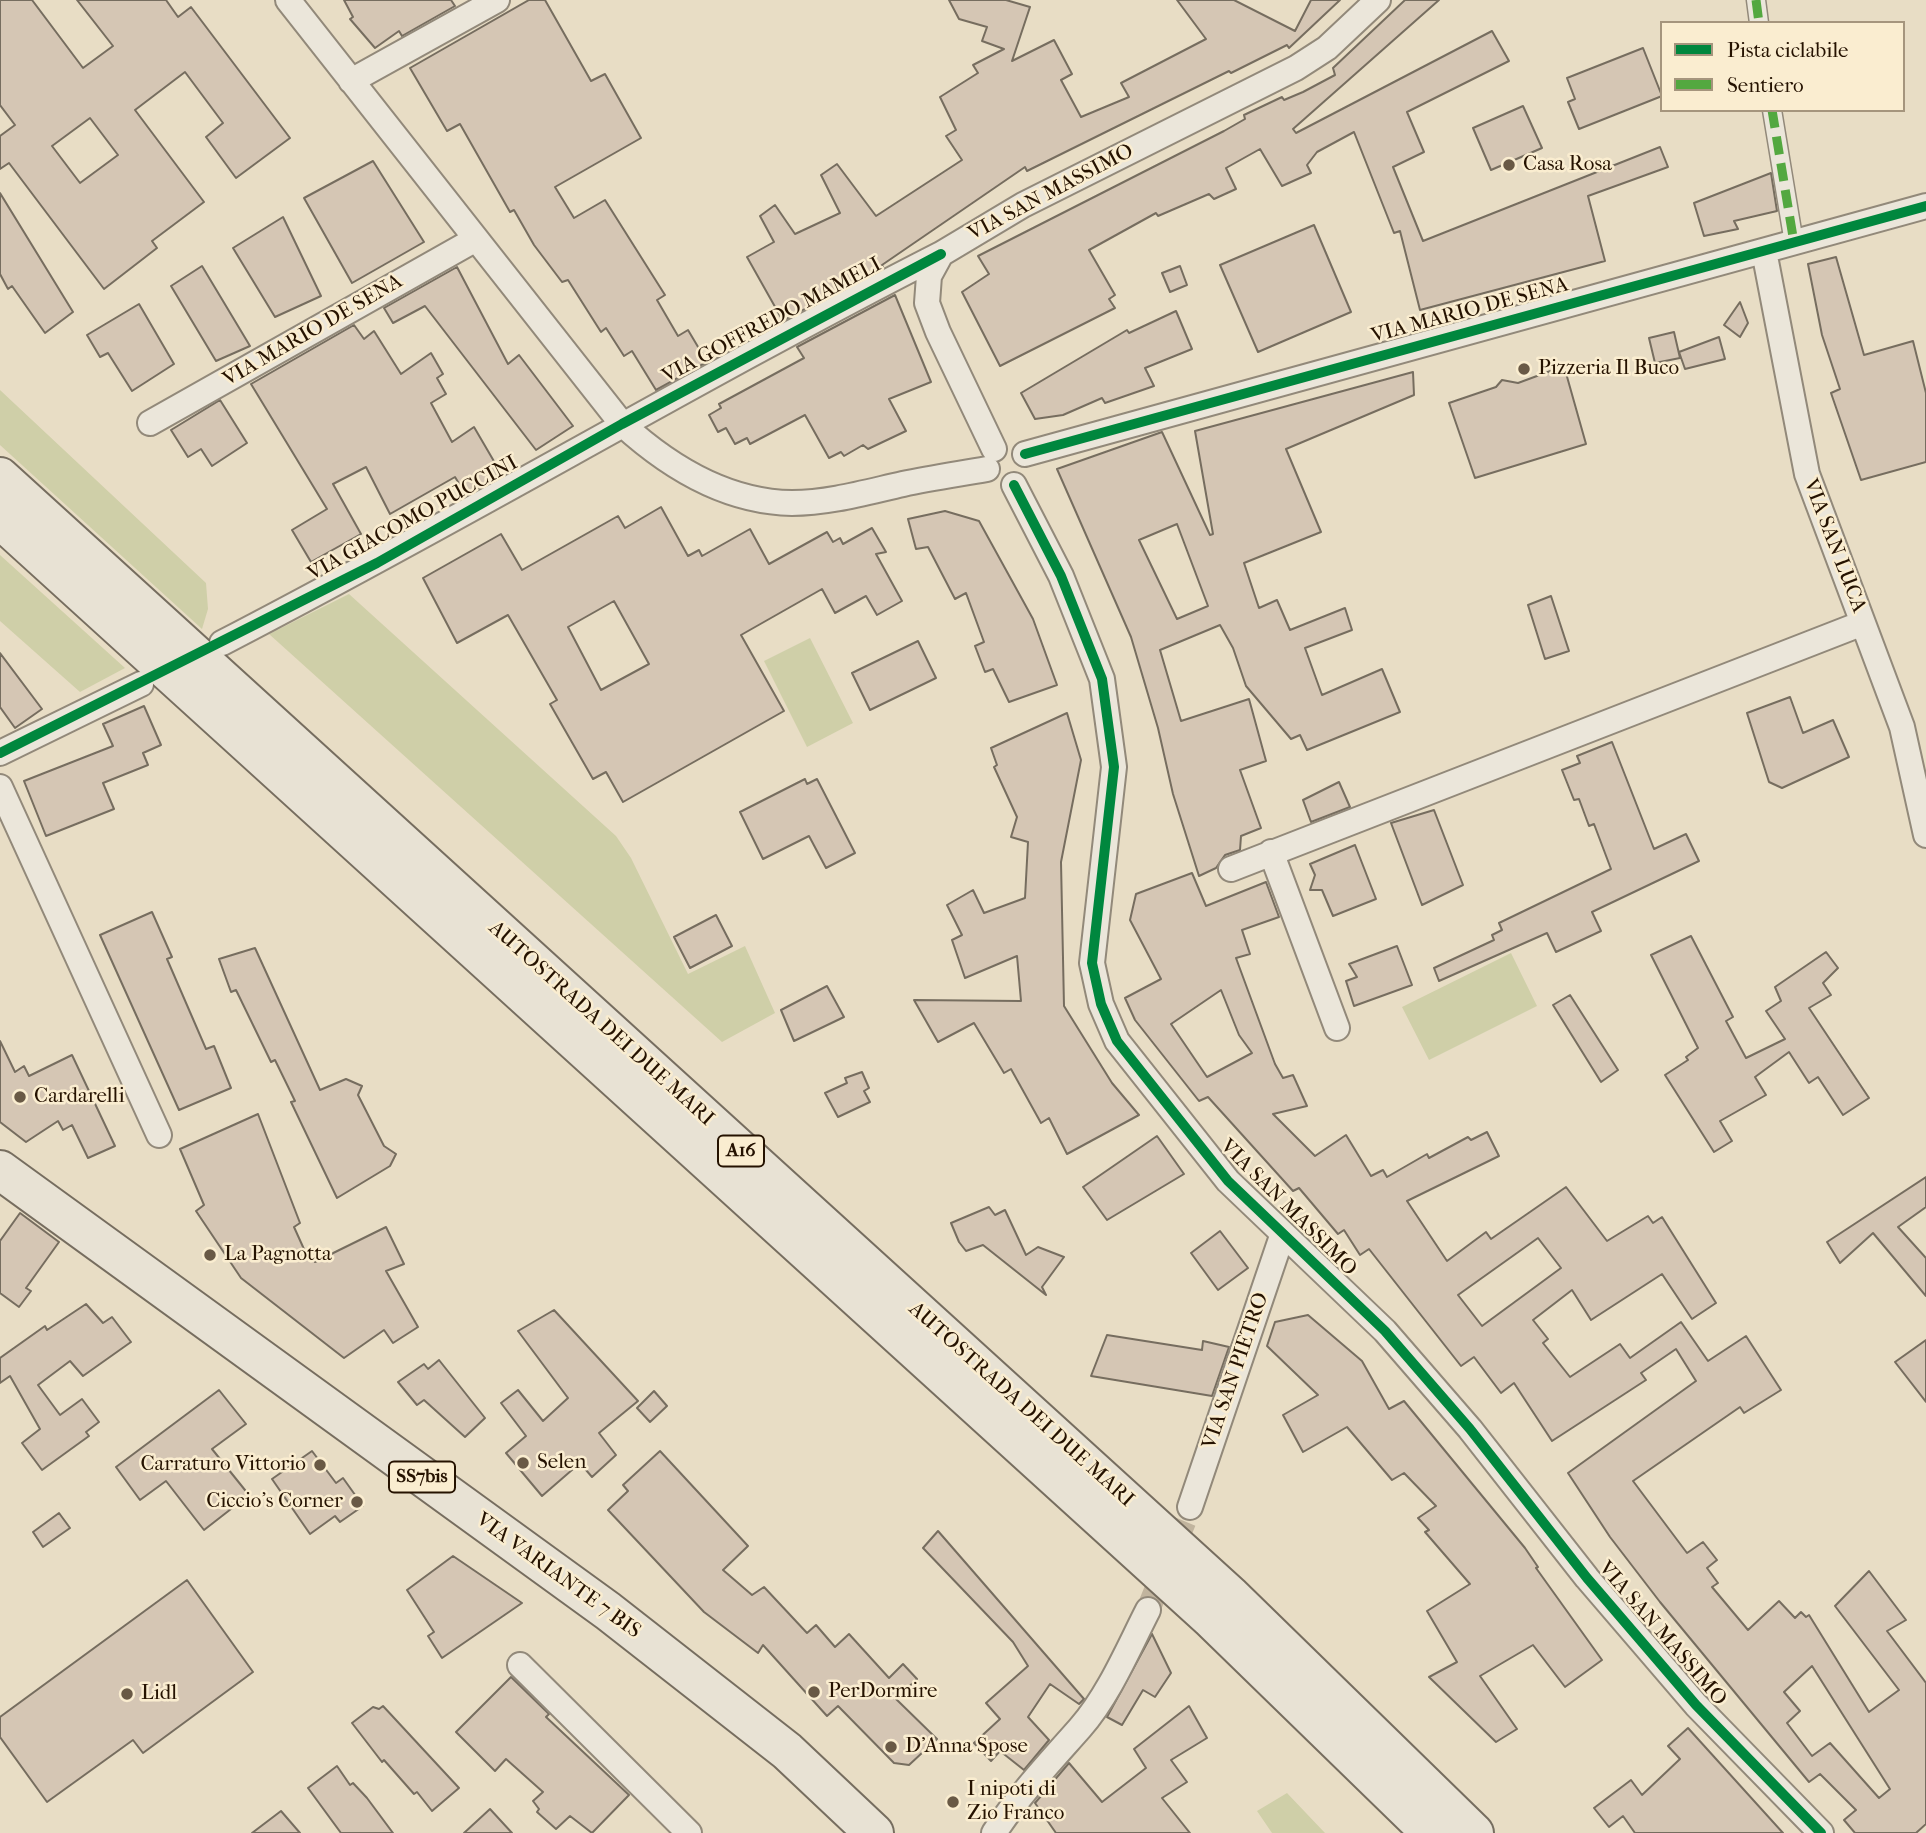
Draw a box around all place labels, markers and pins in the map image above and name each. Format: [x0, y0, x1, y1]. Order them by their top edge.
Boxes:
place label: Casa Rosa [1523, 152, 1612, 178]
marker: Casa Rosa [1501, 157, 1517, 173]
place label: Pizzeria Il Buco [1538, 356, 1679, 382]
marker: Pizzeria Il Buco [1516, 361, 1532, 377]
place label: Cardarelli [34, 1084, 125, 1110]
marker: Cardarelli [12, 1089, 28, 1105]
place label: La Pagnotta [224, 1242, 332, 1268]
marker: La Pagnotta [202, 1247, 218, 1263]
place label: Selen [537, 1450, 586, 1476]
place label: Carraturo Vittorio [140, 1452, 306, 1478]
marker: Selen [515, 1455, 531, 1471]
marker: Carraturo Vittorio [312, 1457, 328, 1473]
place label: Ciccio's Corner [206, 1489, 343, 1515]
marker: Ciccio's Corner [349, 1494, 365, 1510]
place label: PerDormire [828, 1679, 938, 1705]
place label: Lidl [141, 1681, 177, 1707]
marker: PerDormire [806, 1684, 822, 1700]
marker: Lidl [119, 1686, 135, 1702]
place label: D'Anna Spose [905, 1734, 1028, 1760]
marker: D'Anna Spose [883, 1739, 899, 1755]
place label: I nipoti di Zio Franco [967, 1777, 1064, 1827]
marker: I nipoti di Zio Franco [945, 1794, 961, 1810]

